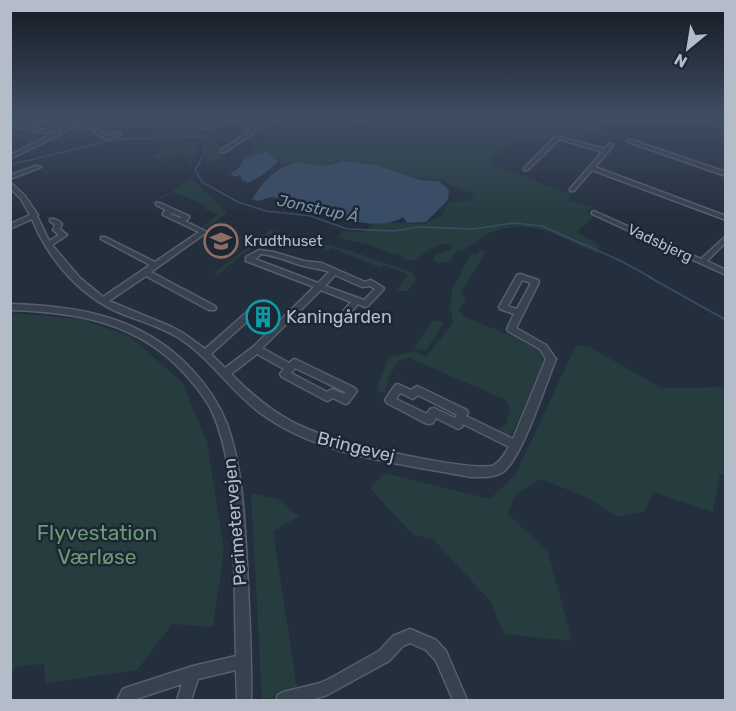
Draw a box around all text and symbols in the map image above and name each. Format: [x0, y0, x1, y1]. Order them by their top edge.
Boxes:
north arrow [658, 18, 718, 78]
text: N [671, 49, 690, 72]
water label: Jonstrup Å [275, 191, 360, 226]
street label: Vadsbjerg [625, 220, 695, 266]
school or university icon: Krudthuset [203, 223, 239, 259]
place label: Krudthuset [244, 232, 323, 250]
building icon: Kaningården [245, 299, 281, 335]
place label: Kaningården [286, 306, 392, 328]
street label: Bringevej [315, 427, 397, 467]
street label: Perimetervejen [218, 457, 252, 587]
park label: Flyvestation Værløse [37, 520, 157, 569]

